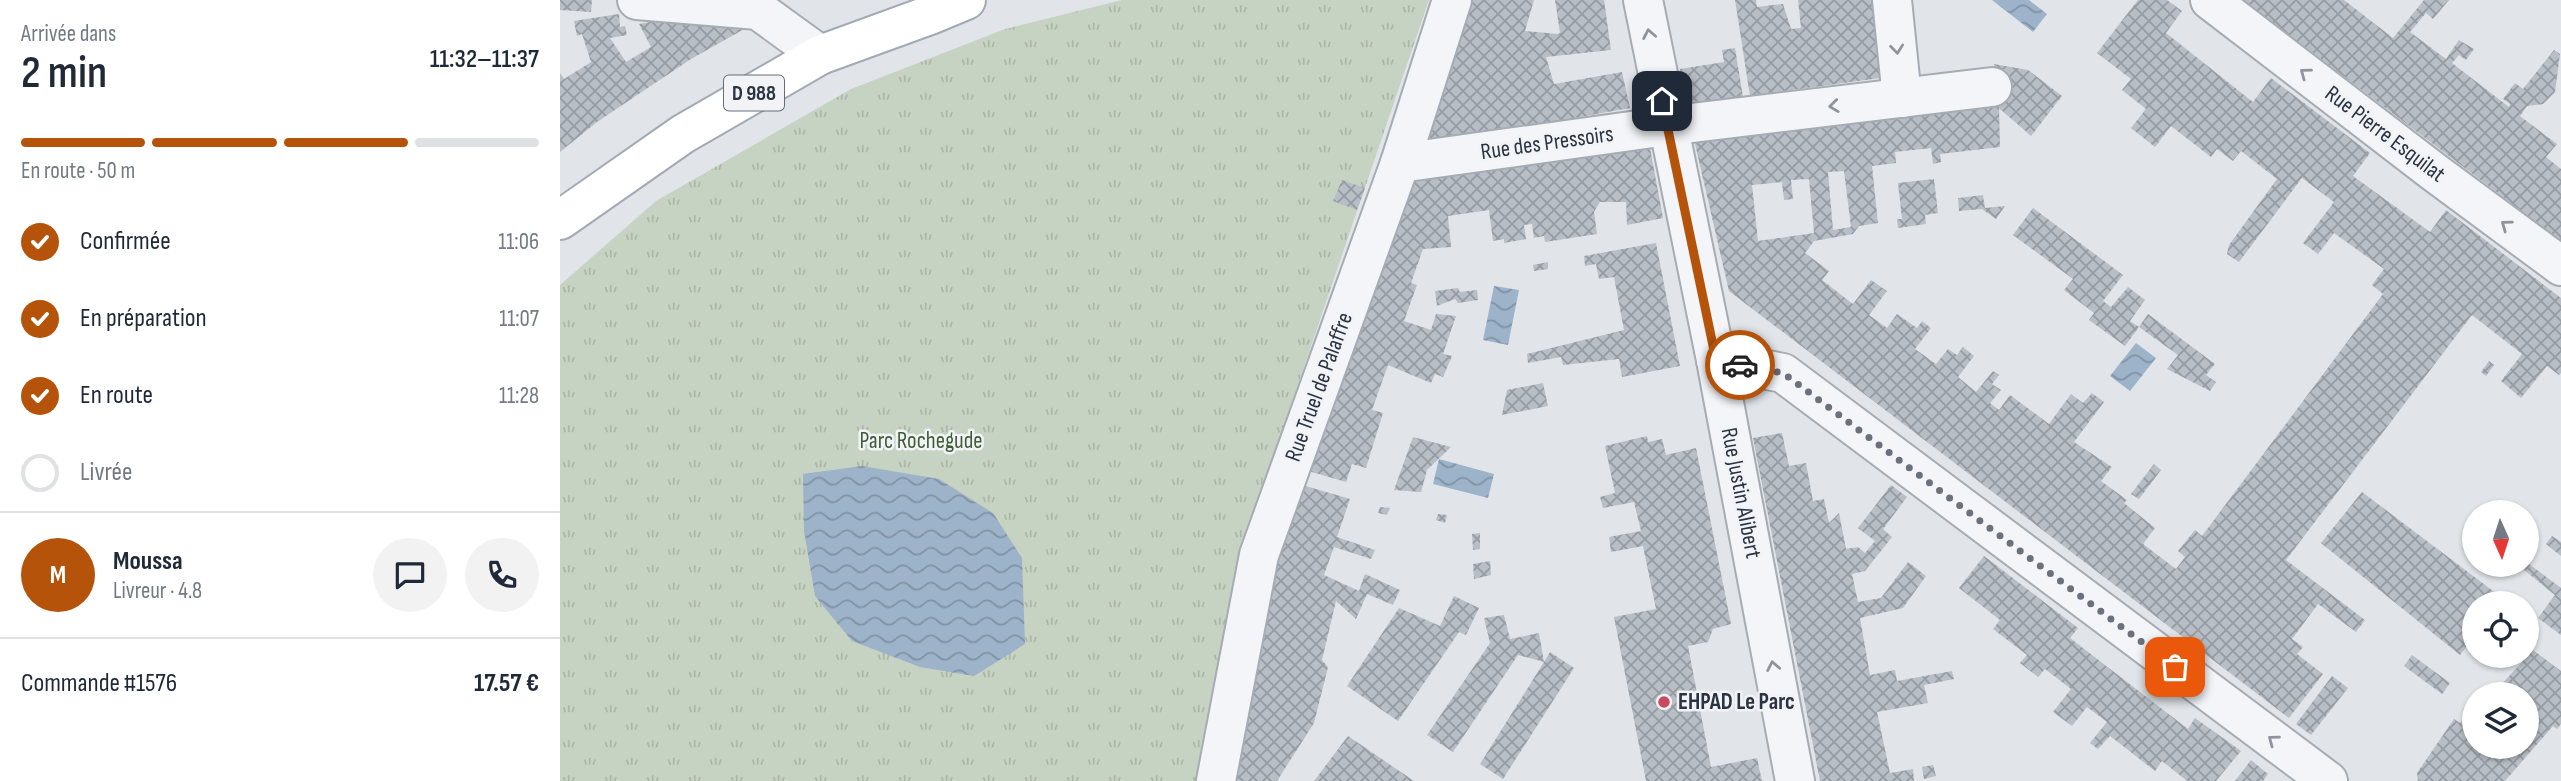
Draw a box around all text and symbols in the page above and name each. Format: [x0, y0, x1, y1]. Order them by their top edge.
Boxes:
text: Arrivée dans [21, 20, 116, 48]
one-way arrow [1642, 28, 1657, 40]
text: 11:32–11:37 [430, 44, 539, 75]
one-way arrow [1889, 44, 1904, 55]
text: 2 min [21, 46, 107, 101]
one-way arrow [2300, 69, 2313, 81]
pin [1632, 71, 1692, 131]
road number: D 988 [724, 76, 784, 110]
street label: Rue Pierre Esquilat [2319, 80, 2451, 188]
icon: home [1643, 82, 1681, 120]
one-way arrow [1829, 99, 1840, 114]
street label: Rue des Pressoirs [1479, 120, 1615, 166]
text: En route · 50 m [21, 157, 135, 185]
one-way arrow [2501, 221, 2514, 233]
icon: check [21, 223, 59, 261]
text: Confirmée [80, 226, 171, 257]
text: 11:06 [498, 228, 539, 256]
icon: check [21, 300, 59, 338]
text: En préparation [80, 303, 207, 334]
text: 11:07 [499, 305, 539, 333]
street label: Rue Truel de Palaffre [1279, 309, 1359, 465]
courier [1705, 330, 1775, 400]
icon: car [1721, 346, 1759, 384]
icon: check [21, 377, 59, 415]
text: En route [80, 380, 153, 411]
text: 11:28 [499, 382, 539, 410]
street label: Rue Justin Alibert [1715, 425, 1767, 561]
park label: Parc Rochegude [859, 427, 983, 455]
text: Livrée [80, 457, 132, 488]
north arrow [2462, 500, 2539, 578]
map controls [2462, 500, 2539, 759]
button: chat [373, 538, 447, 612]
button: phone [465, 538, 539, 612]
text: Moussa [113, 546, 183, 577]
text: M [50, 560, 66, 591]
text: Livreur · 4.8 [113, 577, 202, 605]
button: locate [2462, 591, 2539, 668]
pin [2145, 637, 2205, 697]
icon: bag [2156, 648, 2194, 686]
one-way arrow [1766, 660, 1781, 672]
text: Commande #1576 [21, 668, 177, 699]
text: 17.57 € [474, 668, 539, 699]
button: layers [2462, 682, 2539, 759]
place label: EHPAD Le Parc [1678, 688, 1795, 716]
marker: EHPAD Le Parc [1656, 694, 1672, 710]
one-way arrow [2268, 736, 2281, 748]

